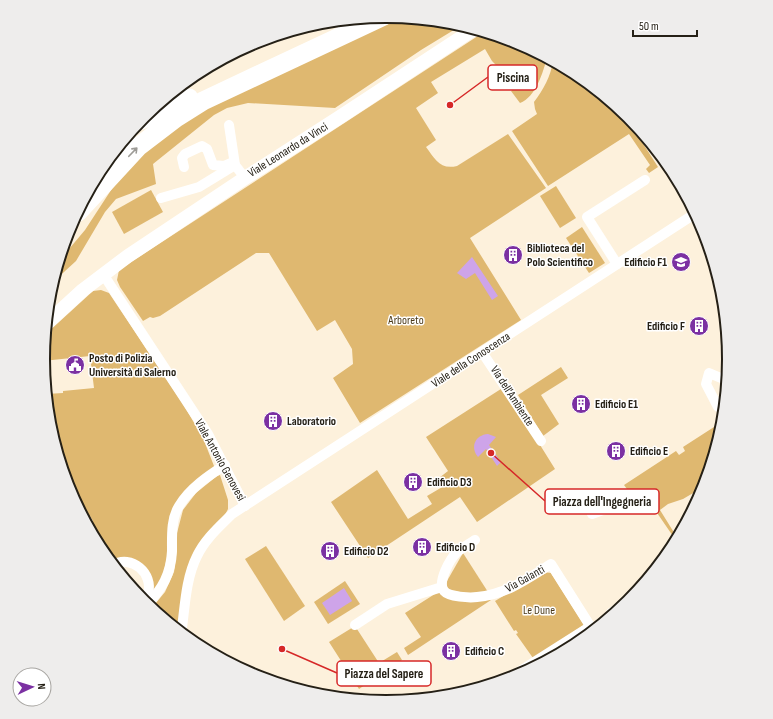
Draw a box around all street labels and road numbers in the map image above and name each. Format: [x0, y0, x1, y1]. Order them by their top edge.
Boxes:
street label: Viale Leonardo da Vinci [245, 119, 331, 181]
street label: Viale della Conoscenza [429, 329, 513, 391]
street label: Via dell'Ambiente [487, 363, 537, 429]
street label: Viale Antonio Genovesi [191, 416, 249, 504]
street label: Via Galanti [503, 562, 547, 596]

